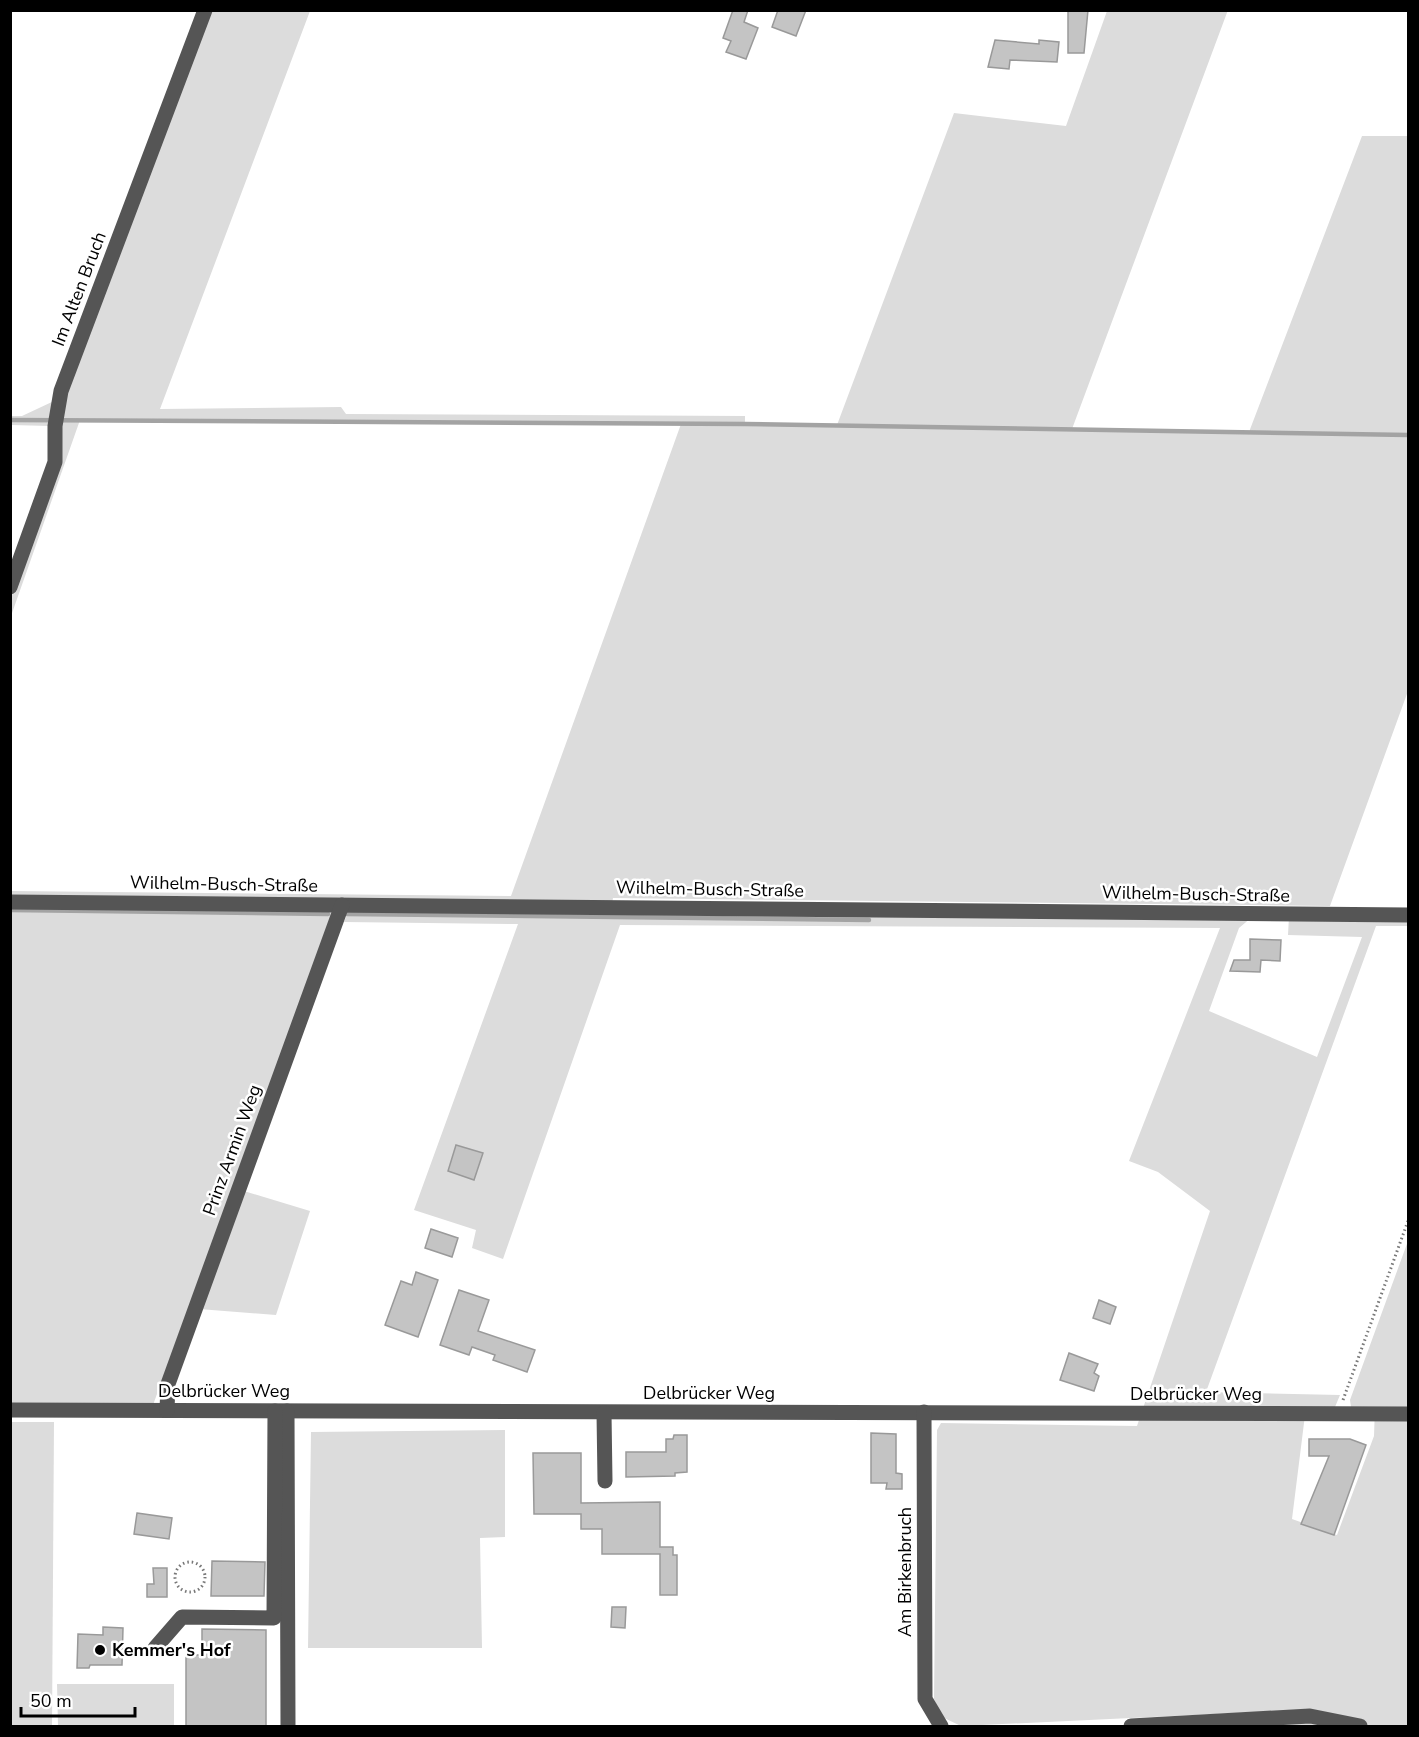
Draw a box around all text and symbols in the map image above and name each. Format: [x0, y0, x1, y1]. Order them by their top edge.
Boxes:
street label: Im Alten Bruch [46, 228, 112, 350]
street label: Wilhelm-Busch-Straße [130, 870, 318, 898]
street label: Wilhelm-Busch-Straße [616, 875, 804, 903]
street label: Wilhelm-Busch-Straße [1102, 880, 1290, 908]
street label: Prinz Armin Weg [197, 1081, 267, 1219]
street label: Delbrücker Weg [158, 1379, 290, 1403]
street label: Delbrücker Weg [643, 1381, 775, 1405]
street label: Delbrücker Weg [1130, 1382, 1262, 1406]
street label: Am Birkenbruch [893, 1507, 917, 1637]
place label: Kemmer's Hof [112, 1638, 231, 1662]
marker: Kemmer's Hof [93, 1643, 107, 1657]
scale bar [21, 1680, 135, 1718]
text: 50 m [30, 1689, 72, 1713]

